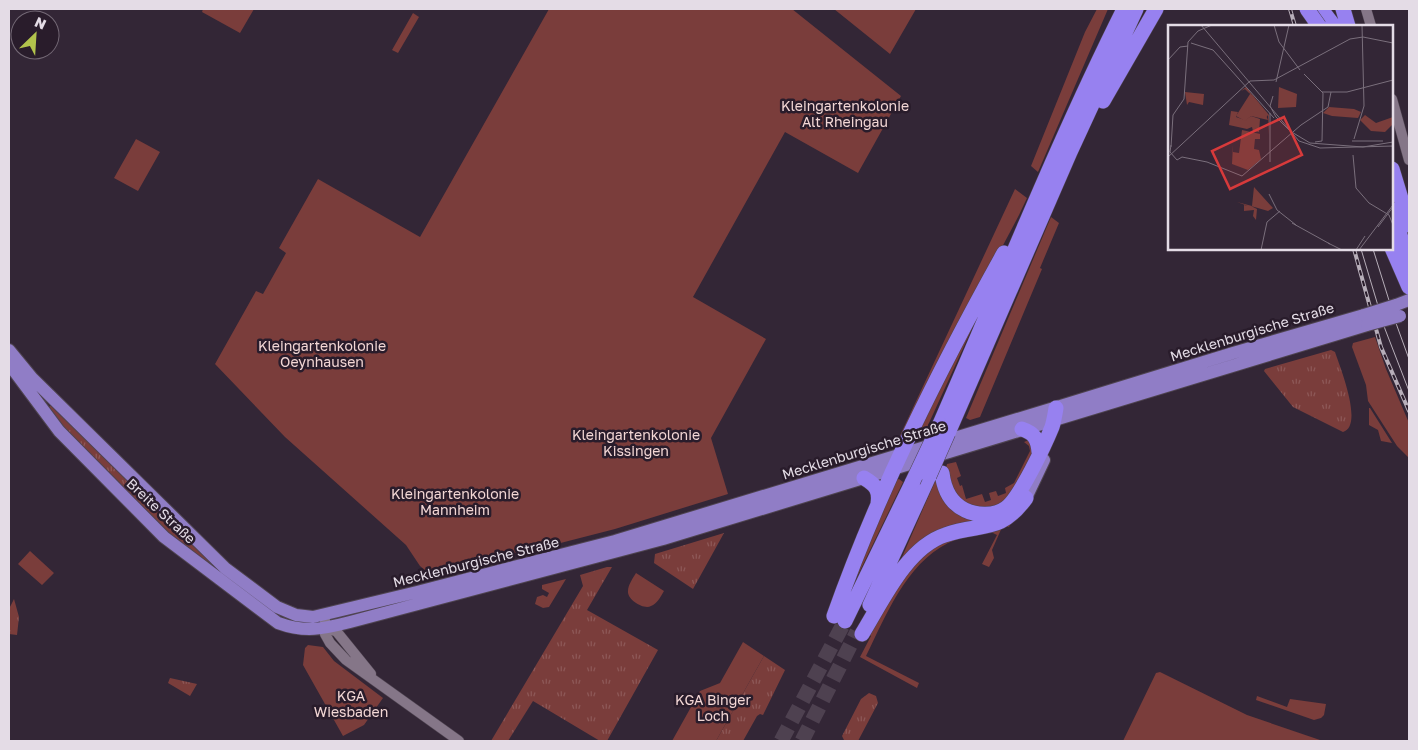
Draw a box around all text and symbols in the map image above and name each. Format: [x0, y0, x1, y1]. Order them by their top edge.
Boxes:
north arrow [10, 10, 60, 60]
text: N [32, 13, 49, 33]
inset map [1168, 25, 1393, 250]
park label: Kleingartenkolonie Alt Rheingau [781, 97, 909, 130]
street label: Mecklenburgische Straße [1168, 298, 1336, 365]
park label: Kleingartenkolonie Oeynhausen [258, 337, 386, 370]
street label: Mecklenburgische Straße [780, 416, 948, 483]
park label: Kleingartenkolonie Kissingen [572, 426, 700, 459]
street label: Breite Straße [124, 475, 199, 547]
park label: Kleingartenkolonie Mannheim [391, 485, 519, 518]
street label: Mecklenburgische Straße [391, 533, 561, 590]
park label: KGA Wiesbaden [314, 687, 388, 720]
park label: KGA Binger Loch [675, 691, 751, 724]

